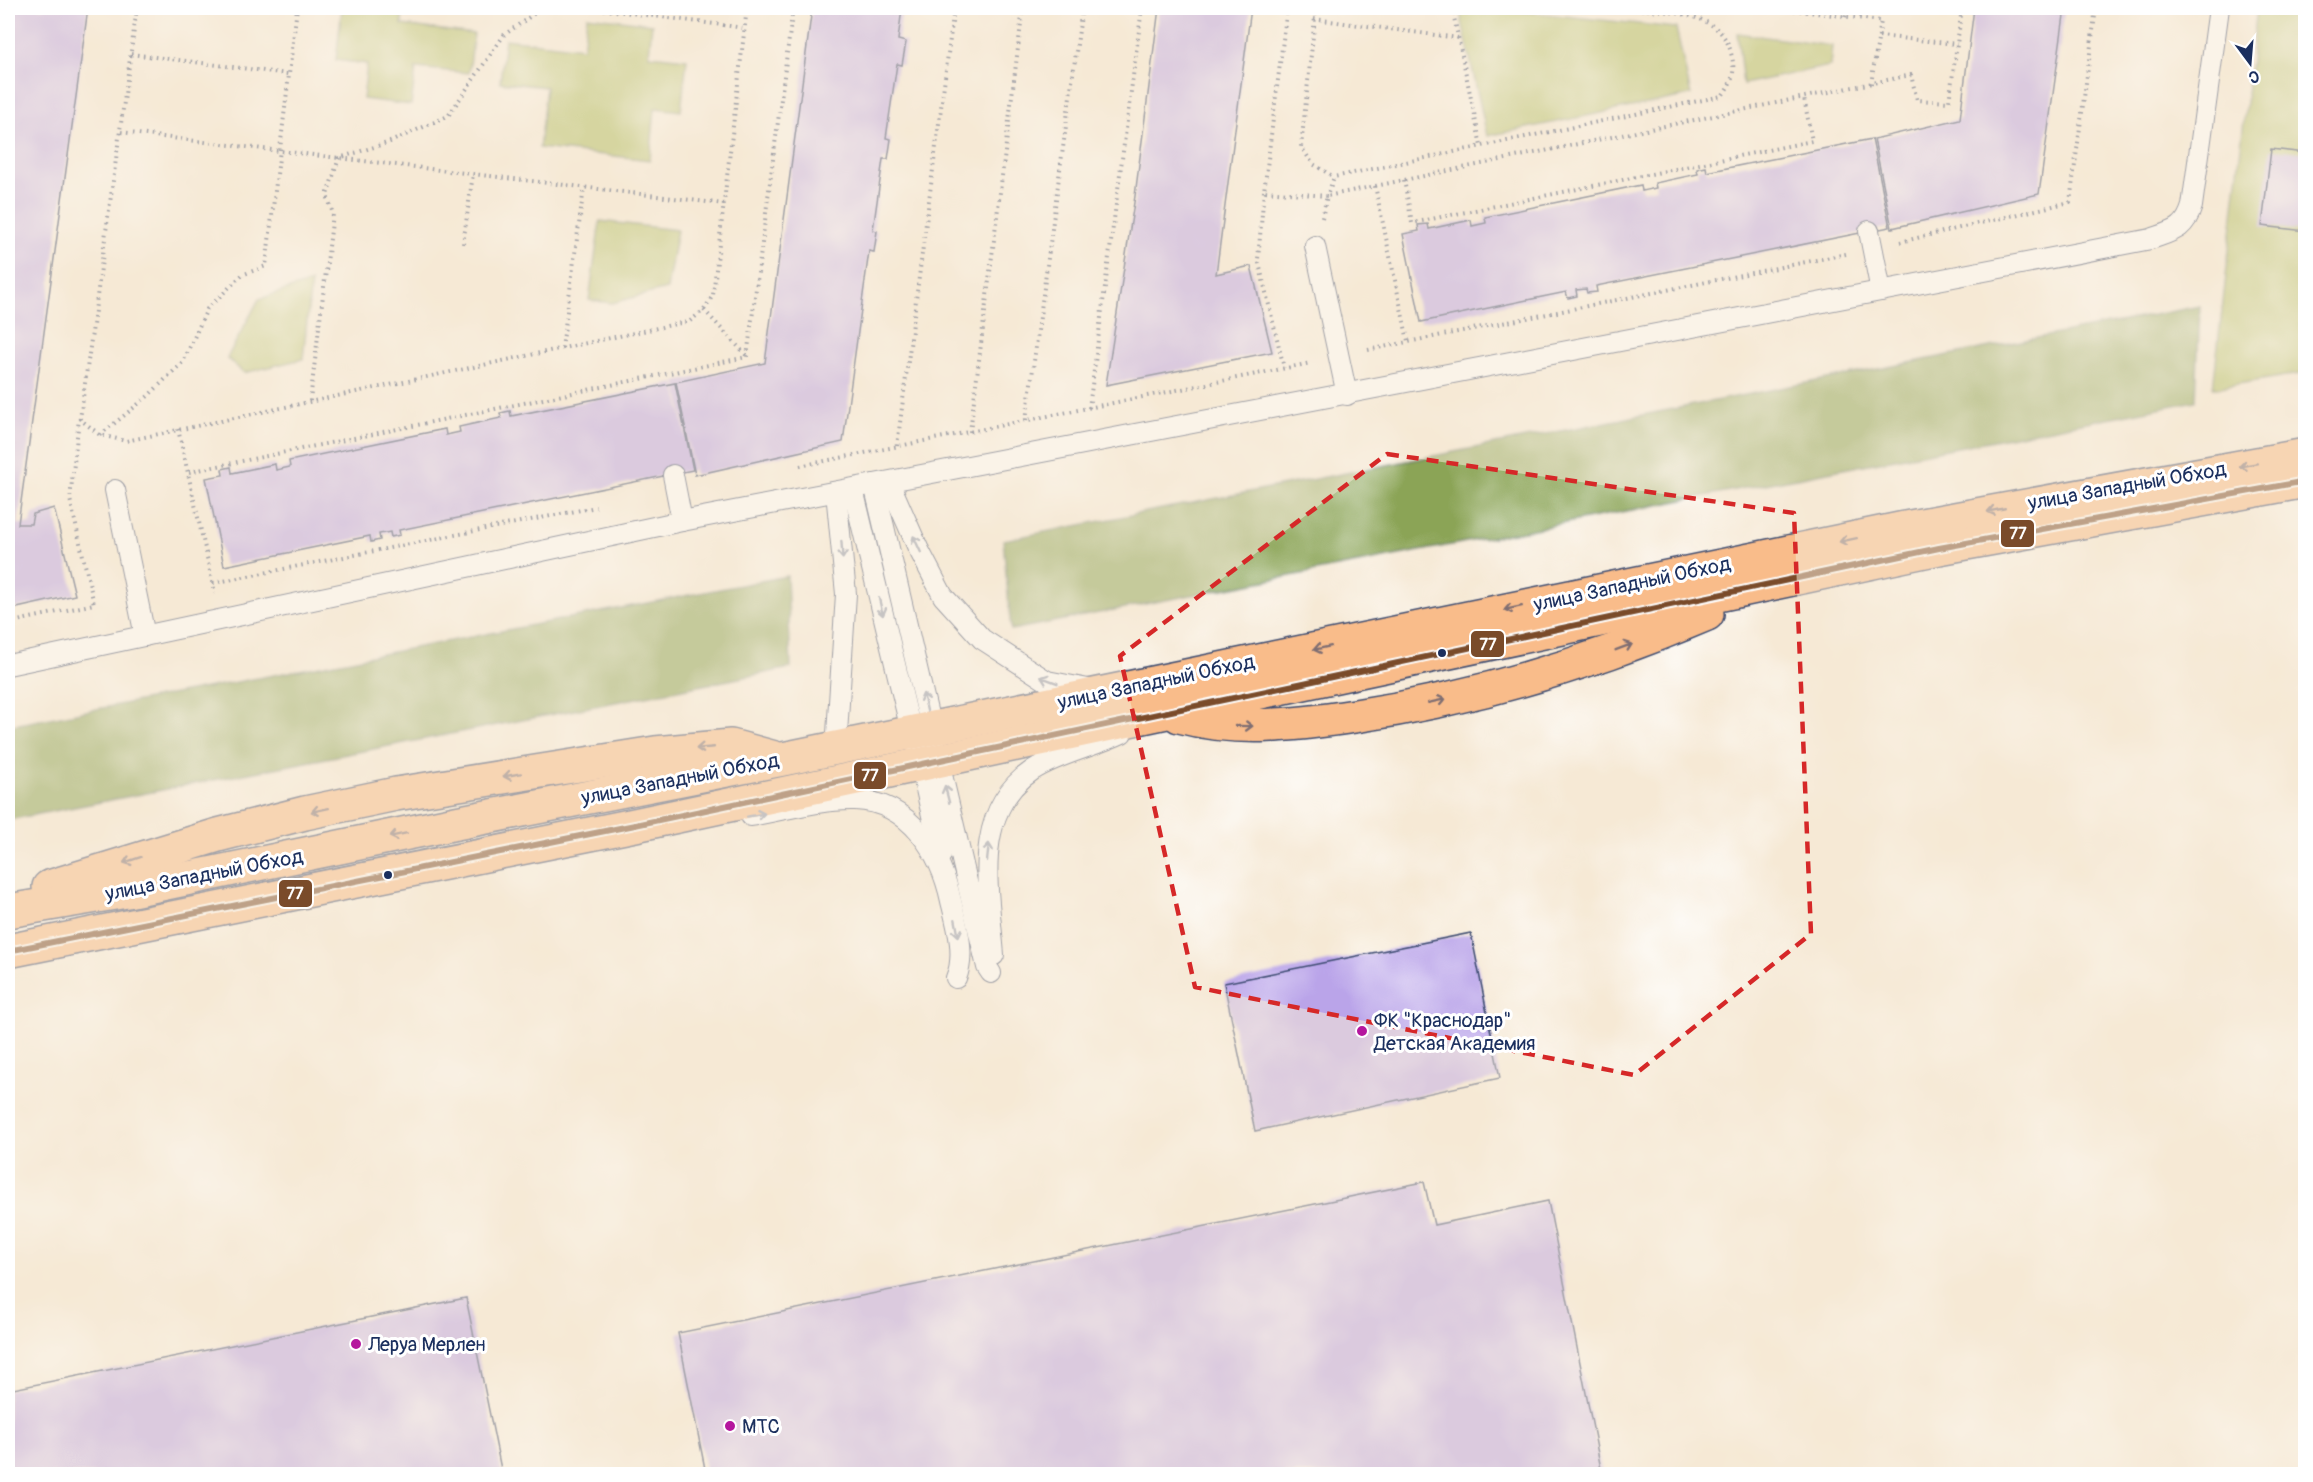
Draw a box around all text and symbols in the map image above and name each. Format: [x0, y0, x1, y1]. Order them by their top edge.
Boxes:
north arrow [2220, 33, 2280, 93]
text: С [2246, 65, 2261, 87]
street label: улица Западный Обход [2025, 456, 2228, 516]
one-way arrow [2239, 459, 2258, 470]
one-way arrow [1987, 505, 2007, 516]
line badge: 77 [2000, 519, 2035, 548]
text: 77 [2010, 524, 2027, 544]
one-way arrow [1838, 534, 1857, 546]
one-way arrow [910, 536, 922, 554]
one-way arrow [837, 540, 848, 560]
street label: улица Западный Обход [1530, 551, 1733, 617]
one-way arrow [875, 597, 887, 616]
one-way arrow [1503, 603, 1522, 615]
line badge: 77 [1470, 630, 1505, 658]
text: 77 [1480, 635, 1497, 655]
one-way arrow [1614, 640, 1633, 651]
one-way arrow [1312, 643, 1332, 654]
unlabelled marker [1436, 647, 1448, 659]
street label: улица Западный Обход [1054, 649, 1257, 715]
one-way arrow [1040, 673, 1059, 684]
one-way arrow [919, 693, 931, 712]
one-way arrow [1427, 695, 1446, 706]
one-way arrow [1234, 720, 1254, 732]
one-way arrow [696, 743, 715, 754]
street label: улица Западный Обход [578, 748, 781, 811]
line badge: 77 [853, 761, 887, 790]
text: 77 [862, 766, 879, 786]
one-way arrow [503, 769, 522, 780]
one-way arrow [941, 785, 953, 804]
one-way arrow [311, 805, 330, 816]
one-way arrow [746, 810, 765, 821]
one-way arrow [389, 830, 409, 841]
one-way arrow [983, 843, 994, 863]
street label: улица Западный Обход [102, 844, 305, 907]
one-way arrow [123, 855, 142, 866]
unlabelled marker [382, 869, 394, 881]
line badge: 77 [278, 879, 313, 908]
text: 77 [287, 884, 304, 904]
one-way arrow [952, 917, 963, 937]
place label: ФК "Краснодар" Детская Академия [1373, 1008, 1535, 1056]
marker: ФК "Краснодар" Детская Академия [1355, 1024, 1369, 1038]
place label: Леруа Мерлен [367, 1332, 486, 1357]
marker: Леруа Мерлен [349, 1337, 363, 1351]
place label: МТС [742, 1414, 780, 1439]
marker: МТС [723, 1419, 737, 1433]

